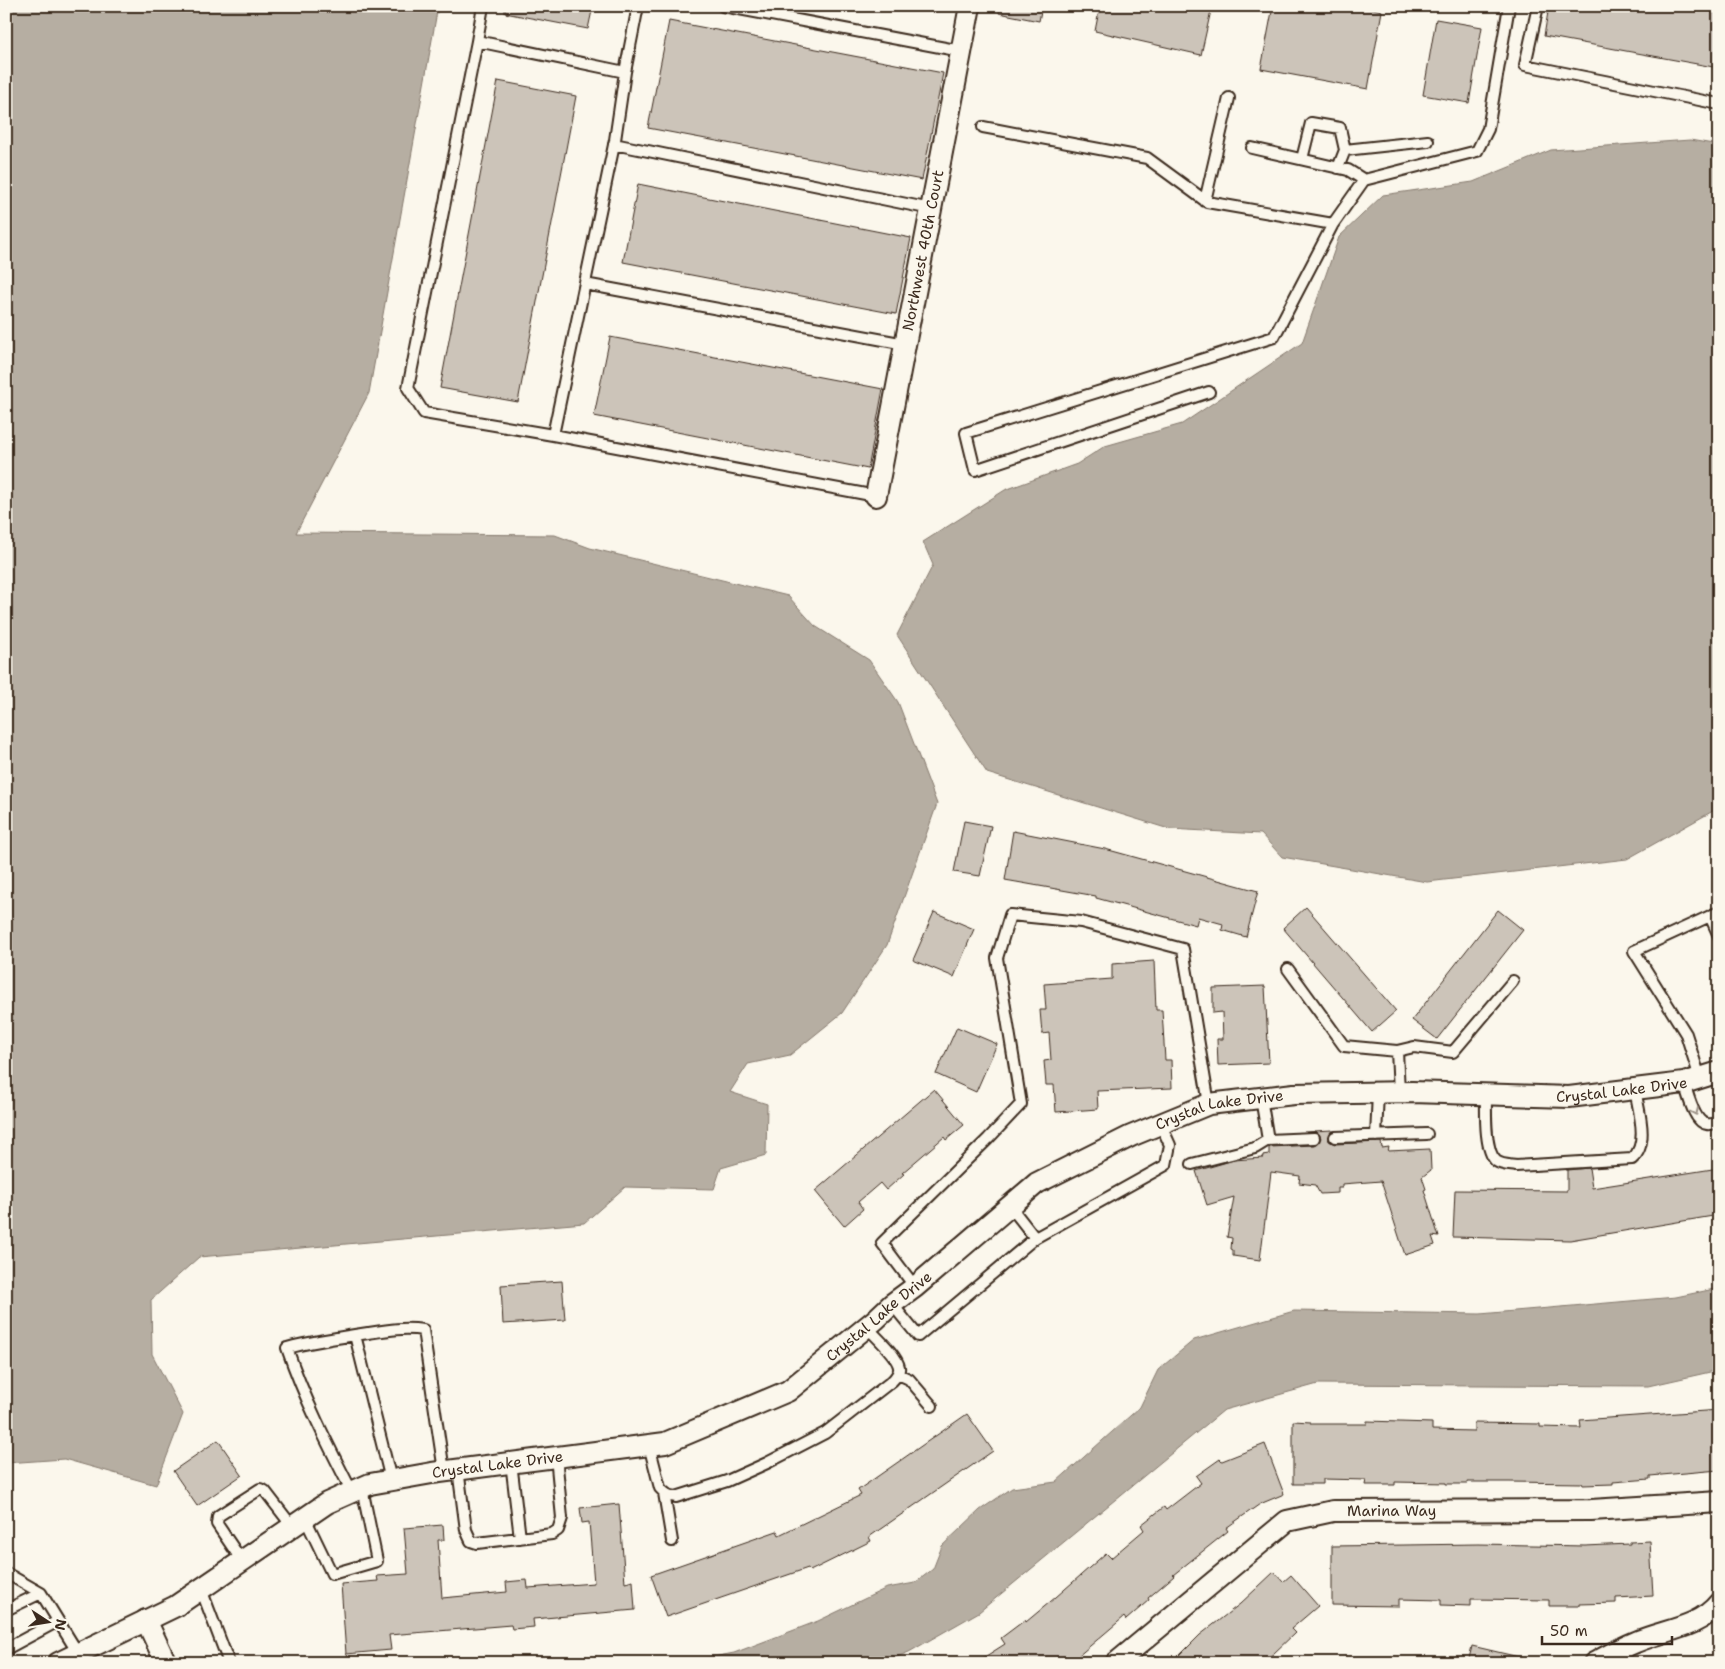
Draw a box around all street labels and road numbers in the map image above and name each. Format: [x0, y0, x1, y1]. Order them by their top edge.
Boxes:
street label: Northwest 40th Court [898, 168, 948, 333]
street label: Crystal Lake Drive [1556, 1073, 1688, 1107]
street label: Crystal Lake Drive [1152, 1085, 1284, 1135]
street label: Crystal Lake Drive [822, 1267, 936, 1366]
street label: Crystal Lake Drive [431, 1446, 564, 1483]
street label: Marina Way [1347, 1501, 1436, 1521]

